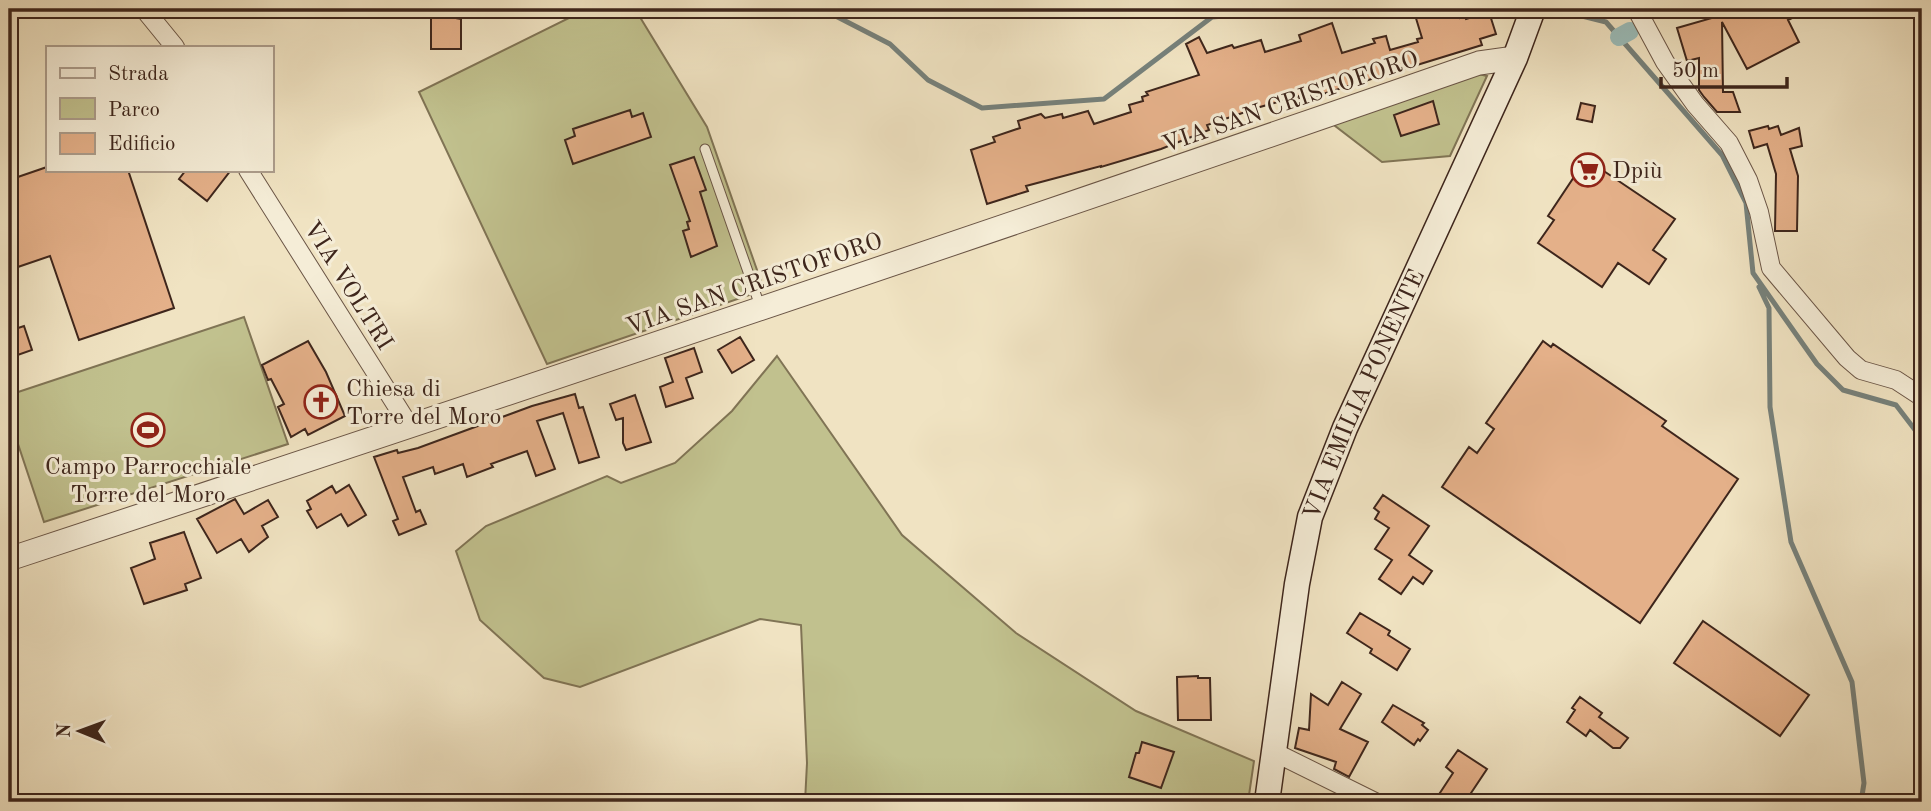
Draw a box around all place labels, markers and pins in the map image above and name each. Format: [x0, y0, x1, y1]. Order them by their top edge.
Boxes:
supermarket icon: Dpiù [1569, 151, 1607, 189]
place label: Dpiù [1612, 160, 1663, 184]
place label: Chiesa di Torre del Moro [346, 378, 501, 430]
church icon: Chiesa di Torre del Moro [302, 383, 340, 421]
sports icon: Campo Parrocchiale Torre del Moro [129, 411, 167, 449]
place label: Campo Parrocchiale Torre del Moro [45, 456, 251, 508]

